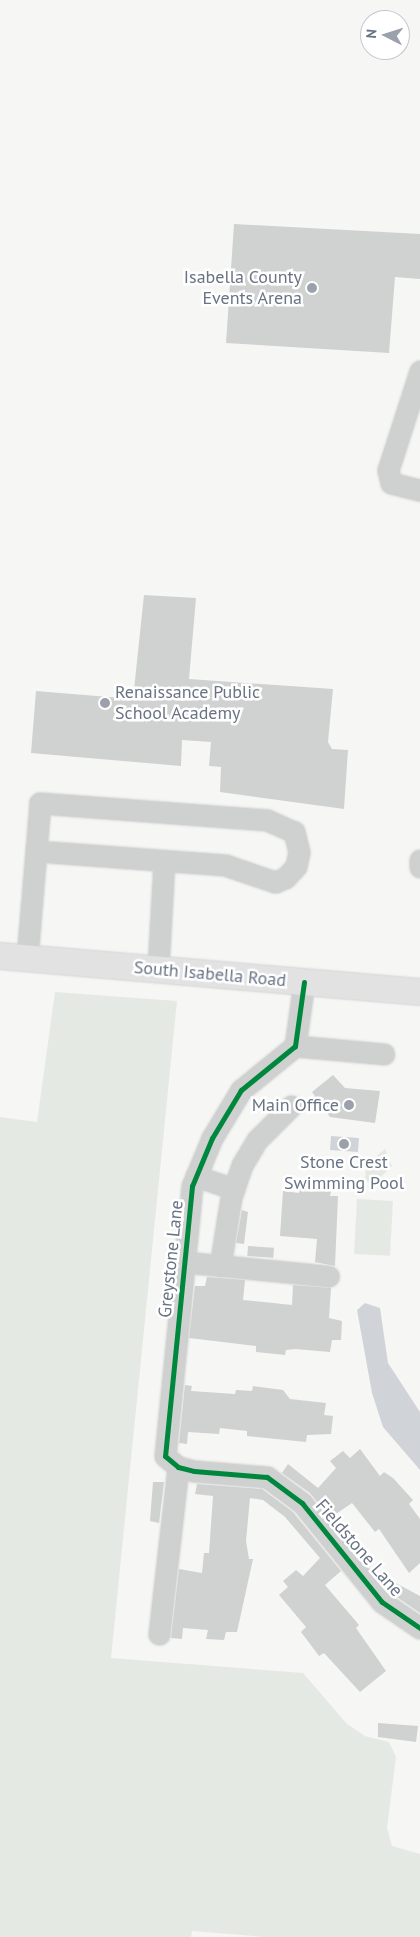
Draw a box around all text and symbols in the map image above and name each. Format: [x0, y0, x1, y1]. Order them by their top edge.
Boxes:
north arrow [360, 10, 410, 60]
text: N [362, 28, 380, 39]
place label: Isabella County Events Arena [184, 267, 302, 310]
marker: Isabella County Events Arena [306, 282, 318, 294]
place label: Renaissance Public School Academy [115, 682, 260, 724]
marker: Renaissance Public School Academy [99, 697, 111, 709]
street label: South Isabella Road [133, 957, 287, 991]
place label: Main Office [252, 1094, 339, 1116]
marker: Main Office [343, 1099, 355, 1111]
marker: Stone Crest Swimming Pool [338, 1138, 350, 1150]
place label: Stone Crest Swimming Pool [284, 1152, 404, 1194]
street label: Greystone Lane [154, 1199, 188, 1319]
street label: Fieldstone Lane [311, 1495, 407, 1601]

